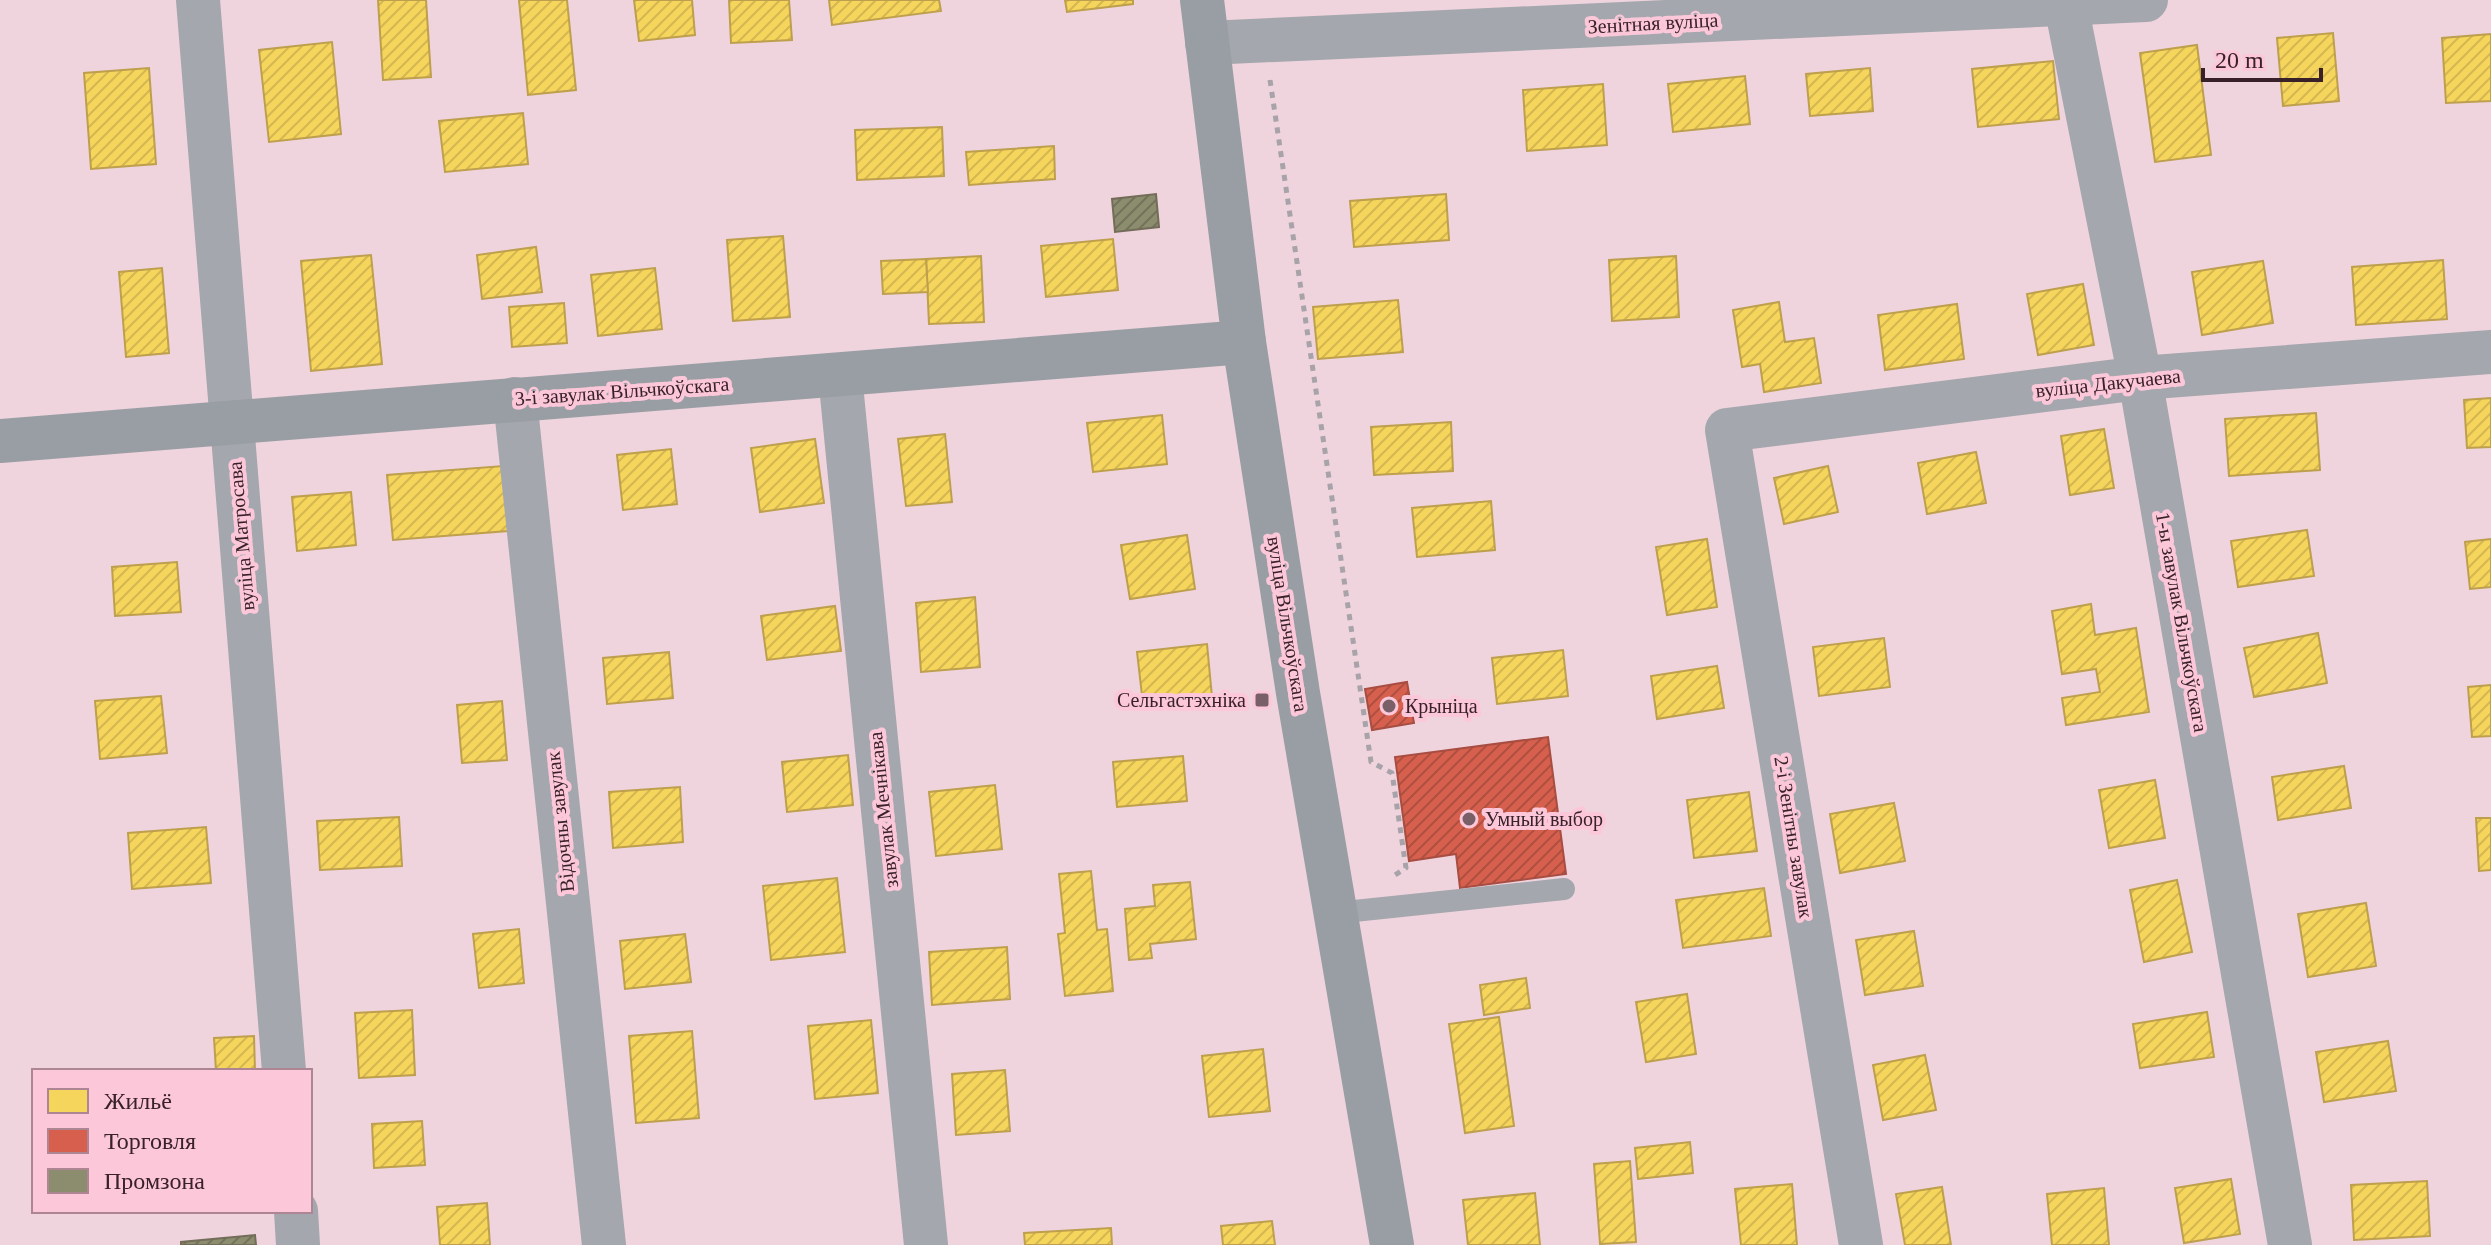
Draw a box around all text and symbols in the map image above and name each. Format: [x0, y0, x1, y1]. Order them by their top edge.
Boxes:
street label: Зенітная вуліца [1587, 9, 1719, 38]
scale bar [2203, 32, 2321, 82]
text: 20 m [2215, 47, 2264, 73]
street label: вуліца Дакучаева [2034, 364, 2182, 403]
street label: 3-і завулак Вільчкоўскага [514, 373, 730, 410]
street label: вуліца Матросава [224, 460, 259, 612]
street label: 1-ы завулак Вільчкоўскага [2151, 510, 2212, 734]
street label: вуліца Вільчкоўскага [1262, 535, 1313, 714]
place label: Сельгастэхніка [1117, 689, 1246, 711]
marker: Сельгастэхніка [1253, 691, 1271, 709]
place label: Крыніца [1405, 695, 1478, 718]
marker: Крыніца [1380, 697, 1398, 715]
street label: завулак Мечнікава [864, 731, 903, 889]
street label: Відочны завулак [542, 750, 579, 893]
street label: 2-і Зенітны завулак [1769, 755, 1818, 920]
place label: Умный выбор [1485, 808, 1603, 831]
marker: Умный выбор [1460, 810, 1478, 828]
legend [32, 1069, 312, 1213]
text: Жильё [104, 1088, 172, 1114]
text: Торговля [104, 1128, 196, 1154]
text: Промзона [104, 1168, 205, 1194]

